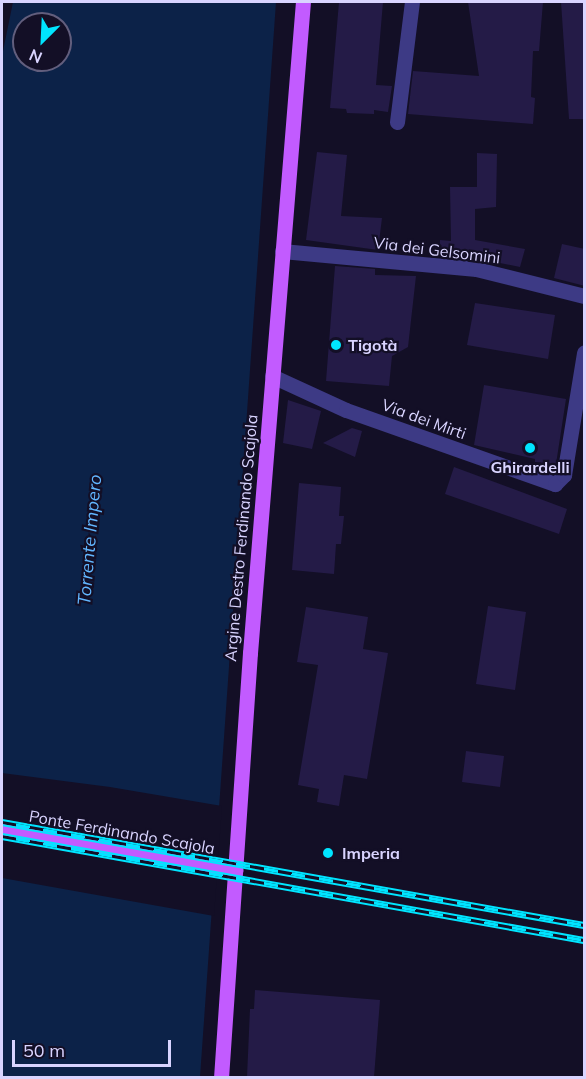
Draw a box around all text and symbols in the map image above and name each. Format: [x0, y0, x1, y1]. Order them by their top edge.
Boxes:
north arrow [12, 12, 72, 72]
text: N [26, 45, 45, 68]
street label: Via dei Gelsomini [373, 233, 501, 267]
place label: Tigotà [348, 335, 397, 355]
marker: Tigotà [329, 338, 343, 352]
street label: Via dei Mirti [379, 395, 469, 443]
street label: Argine Destro Ferdinando Scajola [221, 414, 261, 662]
marker: Ghirardelli [523, 441, 537, 455]
place label: Ghirardelli [490, 457, 570, 477]
water label: Torrente Impero [74, 474, 106, 606]
street label: Ponte Ferdinando Scajola [28, 806, 216, 858]
place label: Imperia [342, 843, 400, 863]
marker: Imperia [319, 844, 337, 862]
scale bar [15, 1028, 174, 1066]
text: 50 m [23, 1039, 65, 1062]

